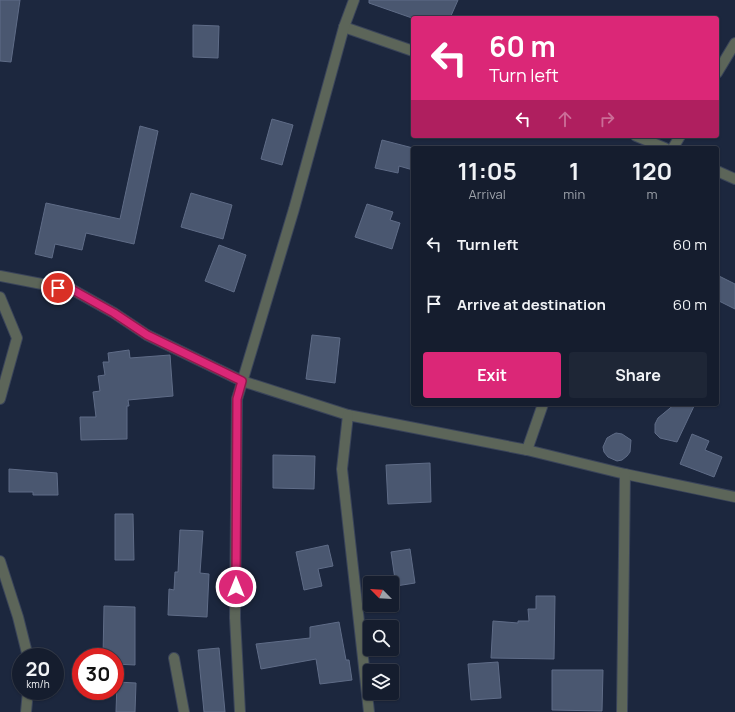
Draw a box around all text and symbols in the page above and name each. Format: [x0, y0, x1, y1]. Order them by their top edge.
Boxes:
text: 60 m [489, 27, 556, 65]
icon: left [423, 32, 475, 84]
text: Turn left [489, 63, 559, 87]
icon: left [512, 108, 534, 130]
icon: ahead [554, 108, 576, 130]
icon: right [596, 108, 618, 130]
text: 11:05 [458, 154, 517, 187]
text: 1 [569, 154, 579, 187]
text: 120 [632, 154, 672, 187]
text: Arrival [469, 185, 506, 203]
text: min [563, 185, 585, 203]
text: m [647, 185, 658, 203]
icon: left [423, 233, 445, 255]
text: Turn left [457, 234, 519, 255]
text: 60 m [673, 234, 707, 255]
pin [41, 271, 75, 305]
icon: arrive [47, 277, 69, 299]
icon: arrive [423, 293, 445, 315]
text: Arrive at destination [457, 294, 606, 315]
text: 60 m [673, 294, 707, 315]
button: Exit [423, 352, 561, 398]
button: Share [569, 352, 707, 398]
position arrow [215, 566, 257, 608]
north arrow [363, 576, 399, 612]
map controls [363, 576, 399, 700]
button: search [363, 620, 399, 656]
speed limit sign: 30 [72, 648, 124, 700]
text: 20 [25, 655, 51, 682]
button: layers [363, 664, 399, 700]
text: km/h [26, 677, 50, 691]

